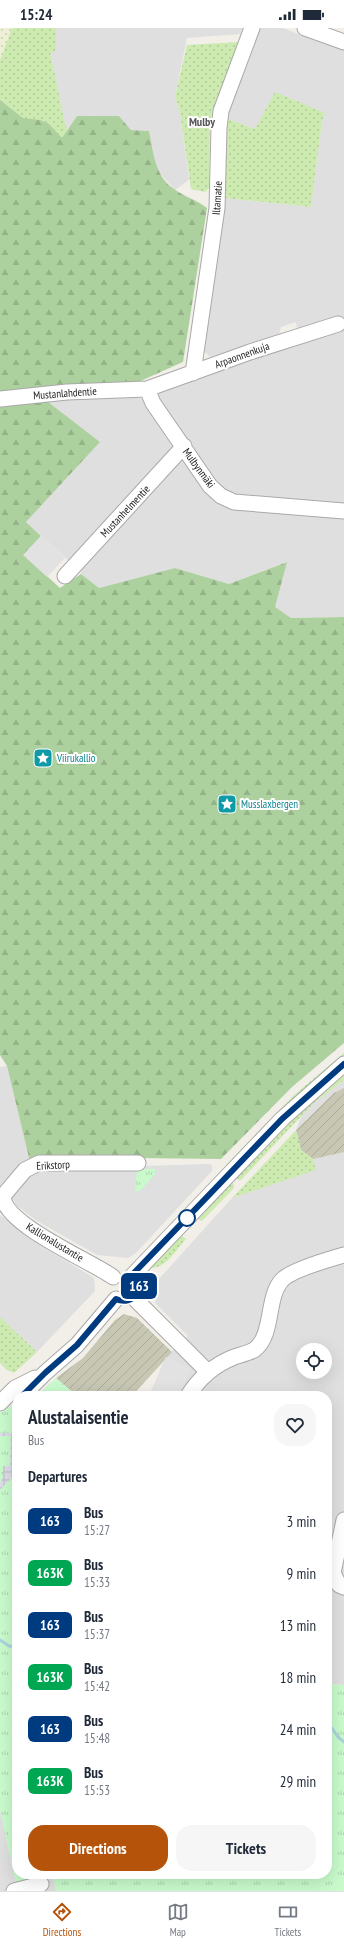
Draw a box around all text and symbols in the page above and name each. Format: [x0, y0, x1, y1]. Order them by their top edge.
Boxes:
text: 15:24 [20, 5, 52, 24]
district label: Mulby [189, 114, 215, 129]
street label: Iltamatie [209, 180, 225, 215]
street label: Arpaonnenkuja [213, 339, 271, 371]
street label: Mustanlahdentie [33, 384, 98, 402]
street label: Mulbynmäki [180, 445, 218, 491]
street label: Mustanhelmentie [97, 482, 153, 540]
place icon: Viirukallio [32, 747, 54, 769]
place label: Viirukallio [56, 751, 96, 765]
place icon: Musslaxbergen [216, 793, 238, 815]
place label: Musslaxbergen [241, 797, 298, 811]
street label: Erikstorp [36, 1157, 70, 1173]
unlabelled marker [178, 1209, 196, 1227]
street label: Kallionalustantie [24, 1219, 87, 1265]
line badge: 163 [116, 1273, 162, 1299]
text: 163 [129, 1277, 149, 1295]
map controls [296, 1343, 332, 1379]
button: locate [296, 1343, 332, 1379]
button: heart [274, 1404, 316, 1446]
text: Alustalaisentie [28, 1405, 129, 1429]
text: Bus [28, 1432, 44, 1449]
text: Departures [28, 1467, 87, 1486]
text: Bus [84, 1503, 103, 1522]
text: 163 [40, 1512, 60, 1530]
text: 3 min [286, 1512, 316, 1531]
text: 15:27 [84, 1522, 110, 1539]
text: Bus [84, 1555, 103, 1574]
text: 163K [36, 1564, 64, 1582]
text: 9 min [286, 1564, 316, 1583]
text: 15:33 [84, 1574, 110, 1591]
text: Bus [84, 1607, 103, 1626]
text: 163 [40, 1616, 60, 1634]
text: 13 min [280, 1616, 316, 1635]
text: 15:37 [84, 1626, 110, 1643]
text: Bus [84, 1659, 103, 1678]
text: 163K [36, 1668, 64, 1686]
text: 18 min [280, 1668, 316, 1687]
text: 15:42 [84, 1678, 110, 1695]
text: Bus [84, 1711, 103, 1730]
text: 163 [40, 1720, 60, 1738]
text: 24 min [280, 1720, 316, 1739]
text: 15:48 [84, 1730, 110, 1747]
text: Bus [84, 1763, 103, 1782]
text: 163K [36, 1772, 64, 1790]
text: 29 min [280, 1772, 316, 1791]
text: 15:53 [84, 1782, 110, 1799]
button: Directions [28, 1825, 168, 1871]
button: Tickets [176, 1825, 316, 1871]
tab: Directions [43, 1901, 81, 1939]
tab: Map [167, 1901, 189, 1939]
tab: Tickets [274, 1901, 301, 1939]

